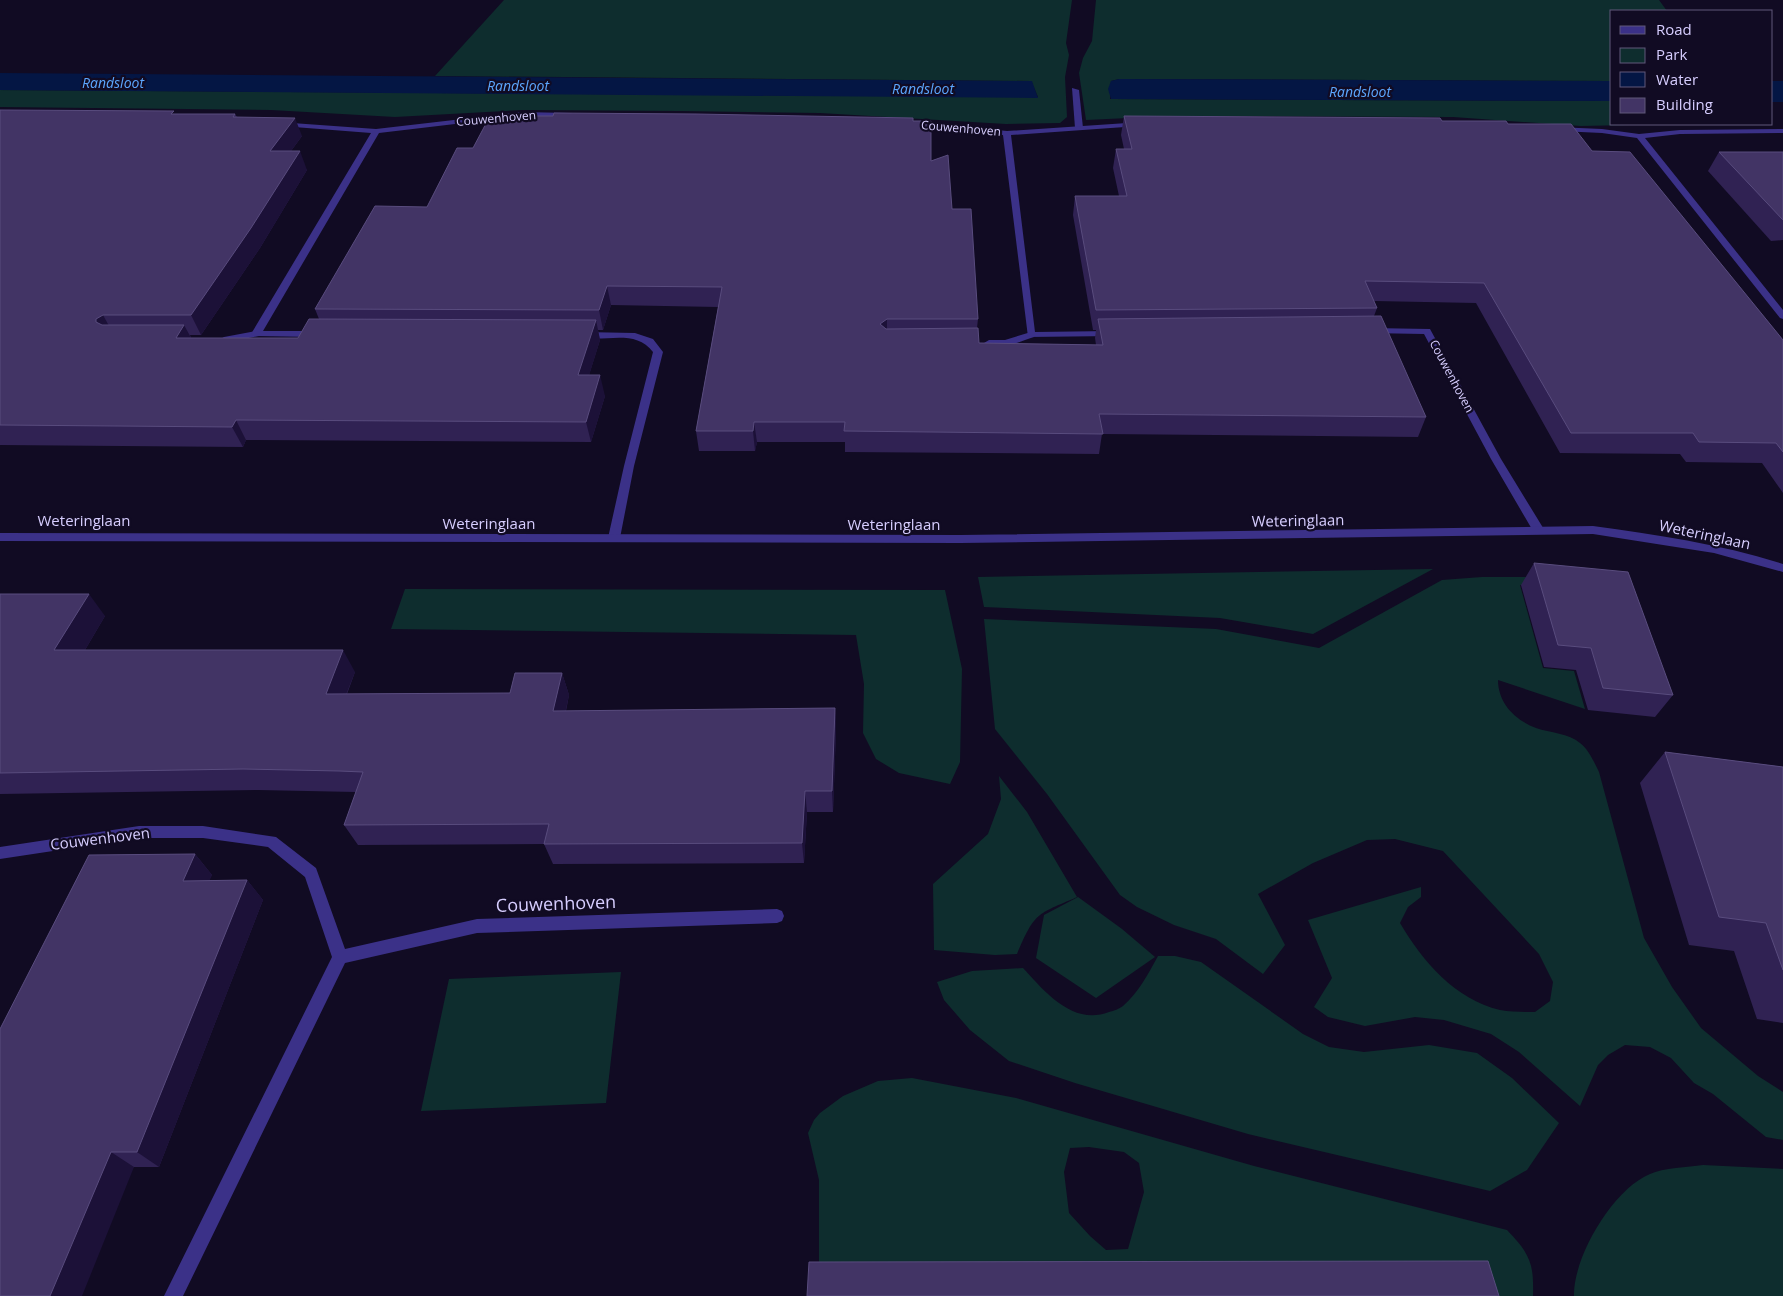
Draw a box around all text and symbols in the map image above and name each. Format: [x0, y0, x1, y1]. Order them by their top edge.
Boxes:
legend [1610, 10, 1773, 125]
text: Road [1656, 19, 1692, 39]
text: Park [1656, 44, 1687, 64]
text: Water [1656, 69, 1698, 89]
water label: Randsloot [82, 73, 145, 92]
water label: Randsloot [487, 76, 550, 95]
water label: Randsloot [892, 79, 955, 98]
water label: Randsloot [1329, 82, 1392, 101]
text: Building [1656, 94, 1713, 114]
street label: Couwenhoven [455, 106, 537, 130]
street label: Couwenhoven [920, 116, 1002, 140]
street label: Couwenhoven [1426, 337, 1478, 415]
street label: Weteringlaan [1251, 509, 1345, 531]
street label: Weteringlaan [38, 510, 130, 530]
street label: Weteringlaan [443, 513, 535, 533]
street label: Weteringlaan [848, 514, 940, 534]
street label: Weteringlaan [1657, 515, 1753, 553]
street label: Couwenhoven [49, 822, 151, 854]
street label: Couwenhoven [495, 889, 617, 917]

